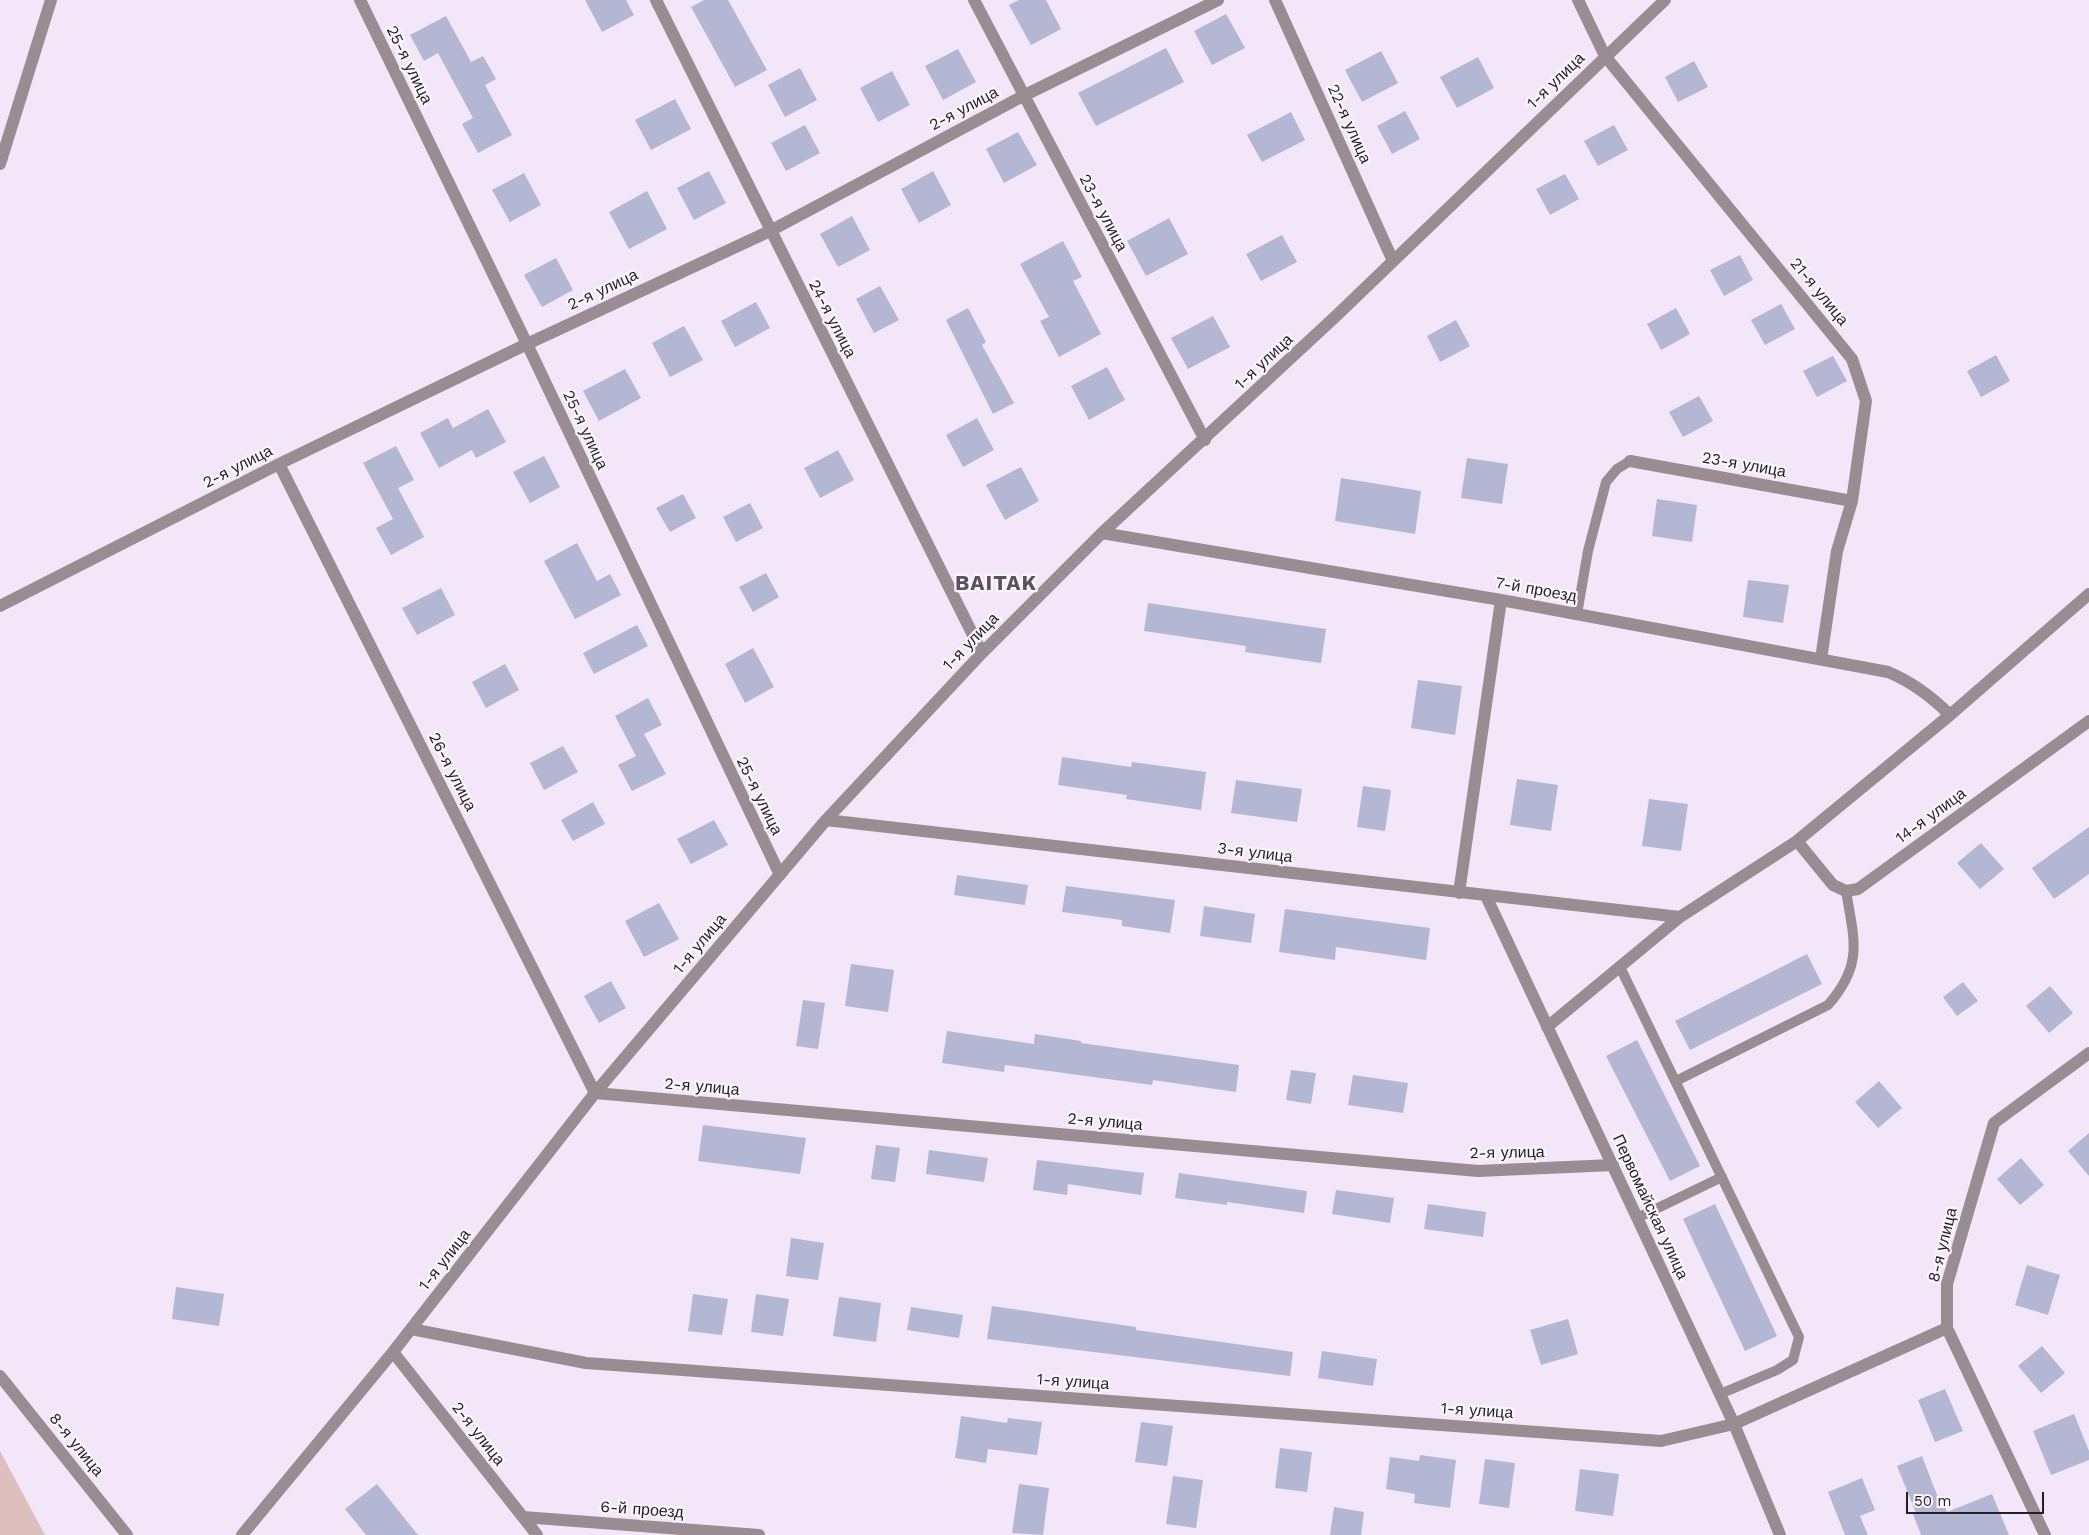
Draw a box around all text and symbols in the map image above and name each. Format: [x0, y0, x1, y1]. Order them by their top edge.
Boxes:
street label: 25-я улица [382, 23, 436, 107]
street label: 1-я улица [1523, 49, 1589, 113]
street label: 22-я улица [1323, 81, 1375, 167]
street label: 2-я улица [926, 83, 1002, 135]
street label: 23-я улица [1075, 171, 1131, 255]
street label: 21-я улица [1786, 254, 1852, 330]
street label: 2-я улица [565, 265, 641, 315]
street label: 24-я улица [804, 277, 860, 361]
street label: 1-я улица [1231, 330, 1297, 394]
street label: 25-я улица [558, 387, 612, 473]
street label: 2-я улица [200, 441, 276, 493]
street label: 23-я улица [1701, 448, 1787, 482]
district label: BAITAK [954, 571, 1038, 597]
street label: 7-й проезд [1494, 573, 1578, 607]
street label: 1-я улица [939, 609, 1003, 675]
street label: 26-я улица [424, 730, 480, 814]
street label: 25-я улица [732, 754, 786, 838]
street label: 14-я улица [1892, 784, 1970, 848]
street label: 3-я улица [1216, 839, 1294, 867]
street label: 1-я улица [669, 910, 731, 978]
street label: 2-я улица [664, 1074, 740, 1100]
street label: 2-я улица [1067, 1109, 1143, 1135]
street label: Первомайская улица [1608, 1131, 1692, 1283]
street label: 2-я улица [1469, 1143, 1545, 1163]
street label: 8-я улица [1924, 1206, 1962, 1284]
street label: 1-я улица [415, 1226, 475, 1294]
street label: 1-я улица [1036, 1370, 1110, 1394]
street label: 2-я улица [447, 1398, 509, 1470]
street label: 1-я улица [1440, 1399, 1514, 1423]
street label: 8-я улица [45, 1409, 107, 1481]
scale bar [1909, 1482, 2046, 1514]
text: 50 m [1914, 1492, 1951, 1510]
street label: 6-й проезд [600, 1498, 684, 1522]

